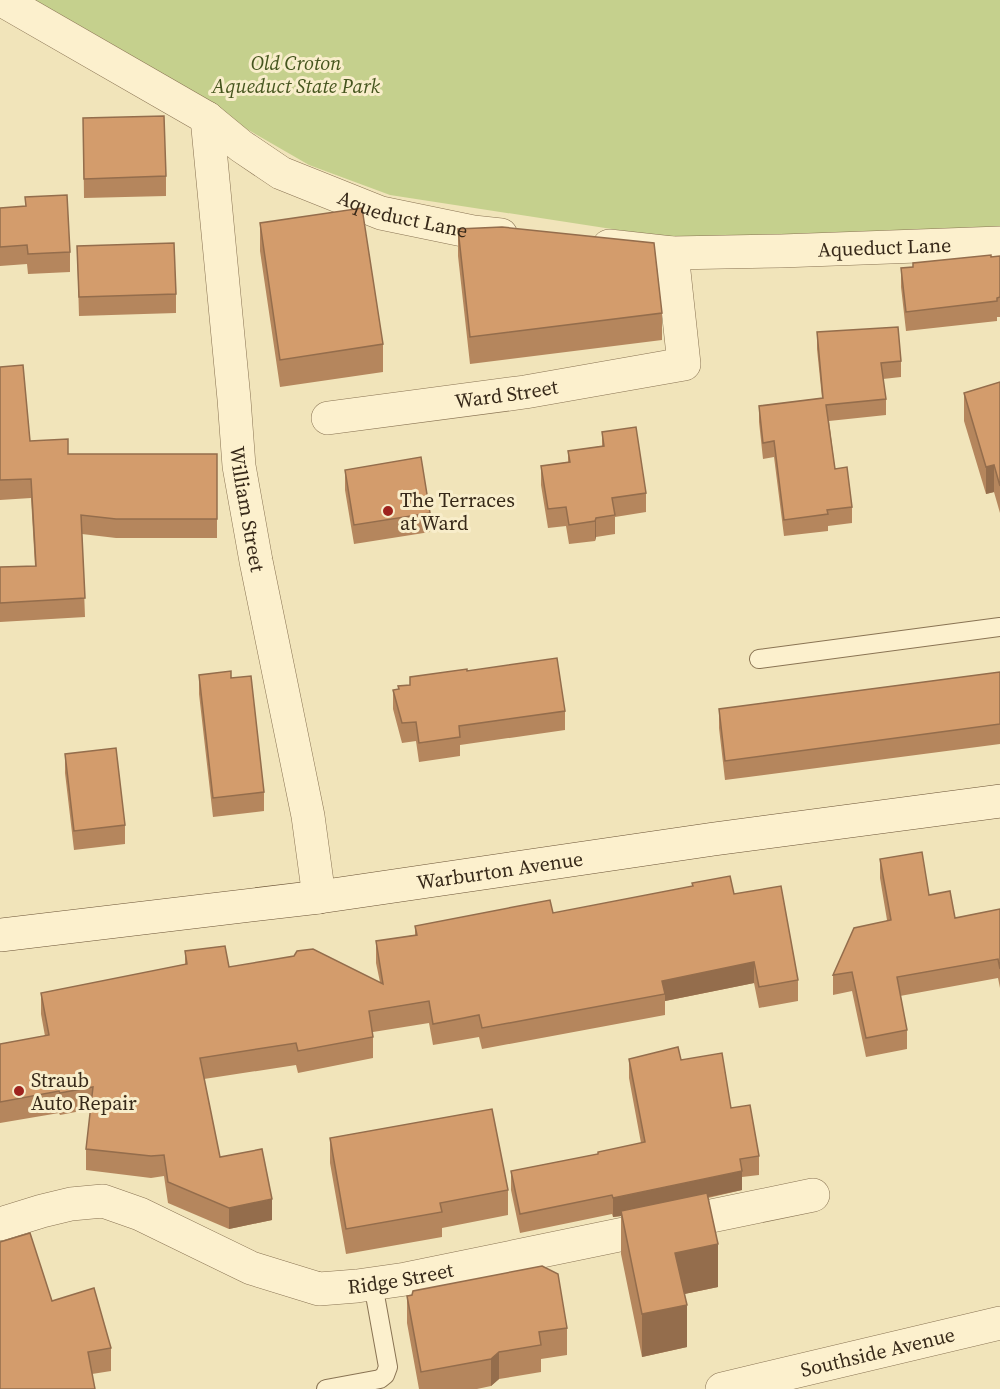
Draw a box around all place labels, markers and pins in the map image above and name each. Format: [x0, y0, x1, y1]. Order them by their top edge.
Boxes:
place label: The Terraces at Ward [400, 486, 515, 537]
marker: The Terraces at Ward [381, 504, 395, 518]
place label: Straub Auto Repair [31, 1066, 137, 1117]
marker: Straub Auto Repair [12, 1084, 26, 1098]

